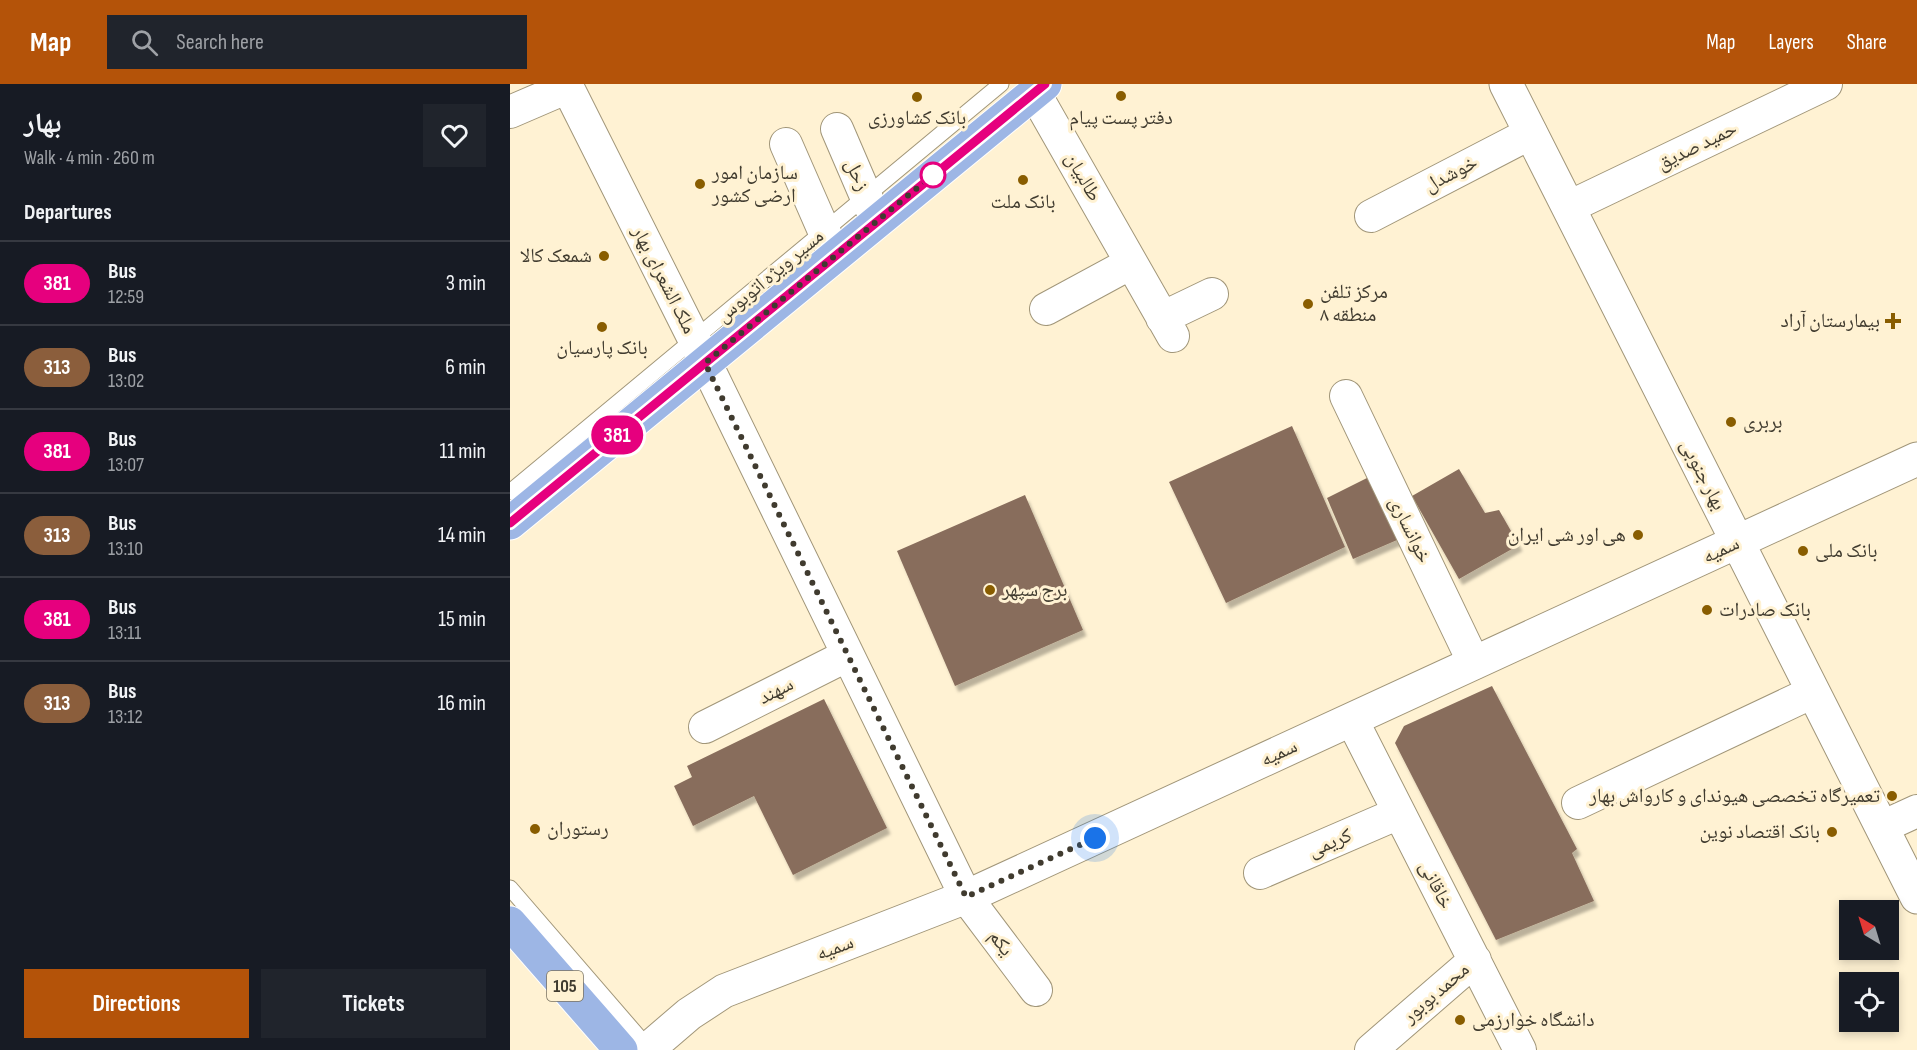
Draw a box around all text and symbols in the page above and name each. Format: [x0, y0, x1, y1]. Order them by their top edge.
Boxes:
search box [107, 15, 527, 69]
text: Map [30, 26, 71, 59]
icon: search [128, 26, 161, 59]
text: Search here [176, 29, 264, 56]
text: Map [1706, 30, 1735, 55]
text: Layers [1768, 30, 1814, 55]
text: Share [1847, 30, 1887, 55]
marker: دفتر پست پیام [1114, 89, 1128, 103]
marker: بانک کشاورزی [910, 90, 924, 104]
button: heart [423, 104, 486, 167]
place label: بانک کشاورزی [868, 106, 966, 130]
place label: دفتر پست پیام [1069, 106, 1173, 131]
text: بهار [24, 107, 61, 140]
street label: حمید صدیق [1653, 116, 1741, 176]
text: Walk · 4 min · 260 m [24, 146, 155, 170]
street label: طالبیان [1060, 148, 1106, 206]
street label: خوشدل [1420, 150, 1482, 198]
street label: زحل [839, 155, 875, 195]
place label: سازمان امور ارضی کشور [711, 161, 798, 208]
unlabelled marker [920, 162, 946, 188]
marker: بانک ملت [1016, 173, 1030, 187]
marker: سازمان امور ارضی کشور [693, 177, 707, 191]
place label: بانک ملت [990, 190, 1056, 214]
text: Departures [24, 199, 112, 226]
street label: ملک الشعرای بهار [626, 221, 701, 338]
street label: مسیر ویژه اتوبوس [712, 224, 828, 328]
place label: شمعک کالا [520, 244, 592, 268]
marker: شمعک کالا [597, 249, 611, 263]
text: Bus [108, 258, 137, 285]
text: 3 min [446, 270, 486, 297]
text: 381 [43, 271, 71, 296]
place label: مرکز تلفن منطقه ۸ [1320, 280, 1388, 327]
text: 12:59 [108, 285, 144, 309]
marker: مرکز تلفن منطقه ۸ [1301, 297, 1315, 311]
place label: بیمارستان آراد [1780, 309, 1880, 333]
marker: بیمارستان آراد [1884, 312, 1902, 330]
marker: بانک پارسیان [595, 320, 609, 334]
place label: بانک پارسیان [556, 336, 648, 360]
text: Bus [108, 342, 137, 369]
text: 6 min [445, 354, 486, 381]
text: 313 [43, 355, 71, 380]
text: 13:02 [108, 369, 144, 393]
place label: بربری [1743, 410, 1783, 434]
marker: بربری [1724, 415, 1738, 429]
line badge: 381 [582, 416, 652, 454]
text: 381 [603, 423, 631, 448]
text: Bus [108, 426, 137, 453]
street label: بهار جنوبی [1675, 436, 1731, 514]
text: 11 min [439, 438, 486, 465]
text: 381 [43, 439, 71, 464]
text: 13:07 [108, 453, 144, 477]
street label: خوانساری [1384, 493, 1436, 567]
text: Bus [108, 510, 137, 537]
text: 14 min [438, 522, 486, 549]
text: 313 [43, 523, 71, 548]
place label: هی اور شی ایران [1508, 523, 1626, 547]
marker: هی اور شی ایران [1631, 528, 1645, 542]
street label: سمیه [1699, 531, 1743, 569]
text: 13:10 [108, 537, 143, 561]
place label: بانک ملی [1815, 539, 1878, 563]
marker: بانک ملی [1796, 544, 1810, 558]
place label: برج سپهر [1001, 578, 1068, 602]
marker: برج سپهر [983, 583, 997, 597]
text: Bus [108, 594, 137, 621]
place label: بانک صادرات [1719, 598, 1811, 622]
marker: بانک صادرات [1700, 603, 1714, 617]
text: 15 min [438, 606, 486, 633]
text: 381 [43, 607, 71, 632]
text: 13:11 [108, 621, 141, 645]
street label: سهند [754, 672, 798, 710]
text: Bus [108, 678, 137, 705]
text: 16 min [438, 690, 486, 717]
text: 313 [43, 691, 71, 716]
text: 13:12 [108, 705, 143, 729]
street label: سمیه [1257, 734, 1301, 772]
place label: تعمیرگاه تخصصی هیوندای و کارواش بهار [1588, 784, 1880, 808]
marker: تعمیرگاه تخصصی هیوندای و کارواش بهار [1885, 789, 1899, 803]
place label: رستوران [547, 817, 609, 841]
place label: بانک اقتصاد نوین [1699, 820, 1820, 844]
marker: رستوران [528, 822, 542, 836]
your location [1080, 823, 1110, 853]
street label: کریمی [1304, 823, 1356, 863]
marker: بانک اقتصاد نوین [1825, 825, 1839, 839]
street label: خاقانی [1414, 857, 1458, 913]
north arrow [1839, 900, 1899, 960]
map controls [1839, 900, 1899, 1032]
street label: یکم [983, 925, 1019, 961]
street label: سمیه [813, 930, 857, 966]
street label: محمد بوبور [1397, 957, 1474, 1029]
button: Directions [24, 969, 249, 1038]
button: Tickets [261, 969, 486, 1038]
road number: 105 [547, 971, 583, 1001]
button: locate [1839, 972, 1899, 1032]
place label: دانشگاه خوارزمی [1472, 1008, 1595, 1032]
marker: دانشگاه خوارزمی [1453, 1013, 1467, 1027]

